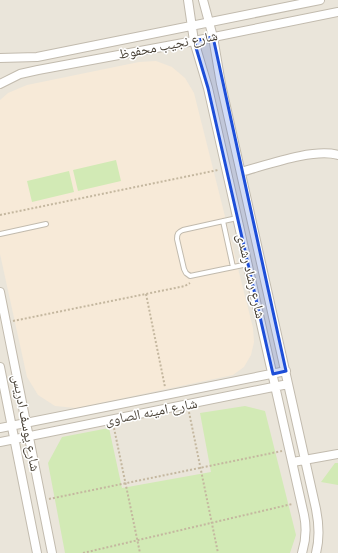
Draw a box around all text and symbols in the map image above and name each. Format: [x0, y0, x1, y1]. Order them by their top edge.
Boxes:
street label: شارع نجيب محفوظ [117, 27, 219, 64]
street label: شارع رشاد رشدى [232, 232, 269, 320]
street label: شارع يوسف ادريس [7, 373, 44, 473]
street label: شارع امينه الصاوى [103, 395, 199, 430]

